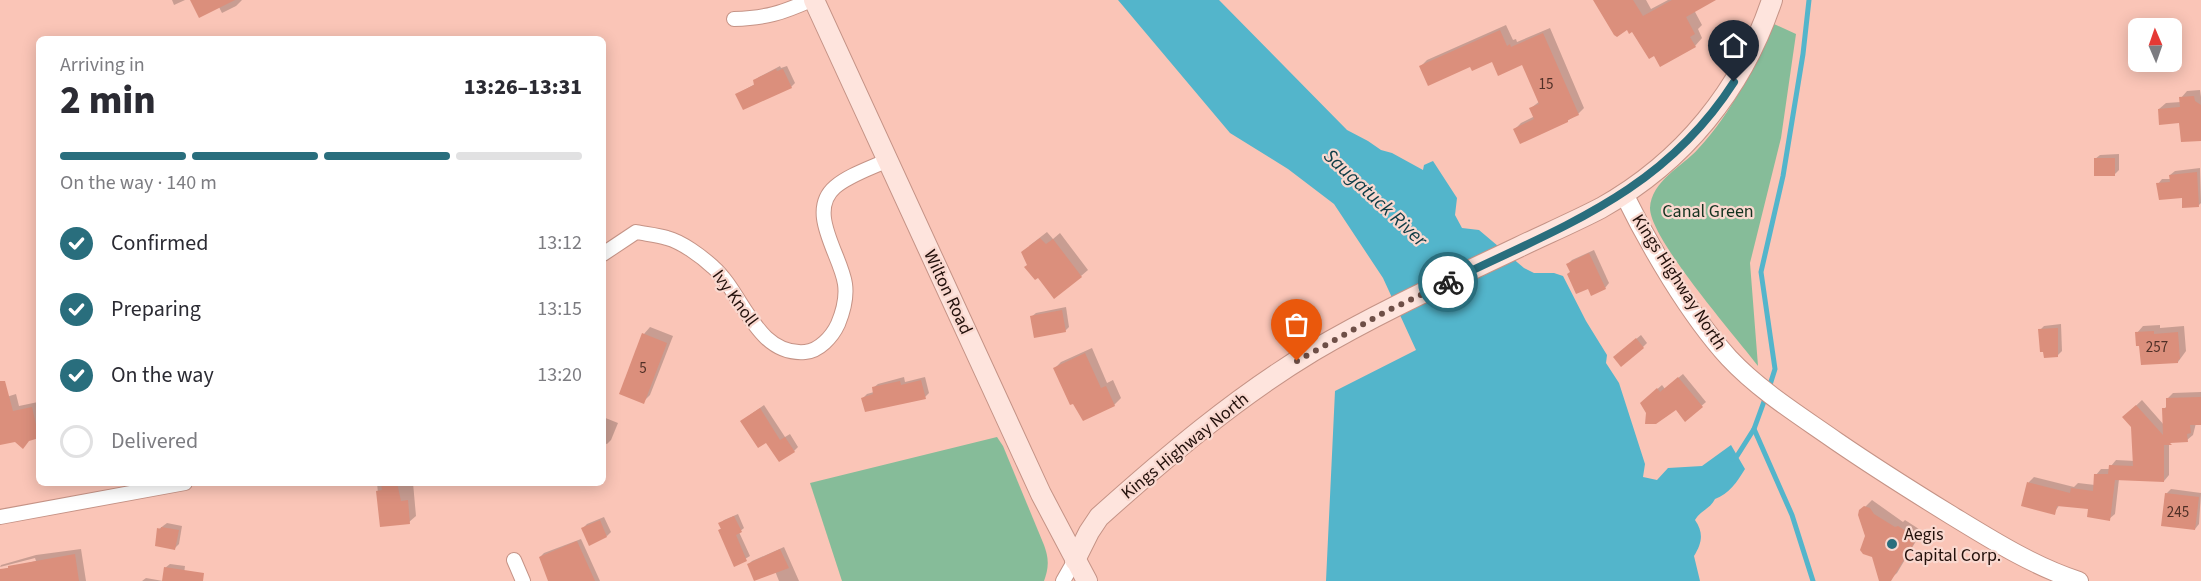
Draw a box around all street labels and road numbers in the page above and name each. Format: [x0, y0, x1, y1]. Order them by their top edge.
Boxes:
street label: Kings Highway North [1626, 209, 1732, 355]
street label: Wilton Road [917, 246, 979, 338]
street label: Ivy Knoll [706, 265, 764, 331]
street label: Kings Highway North [1116, 387, 1254, 505]

